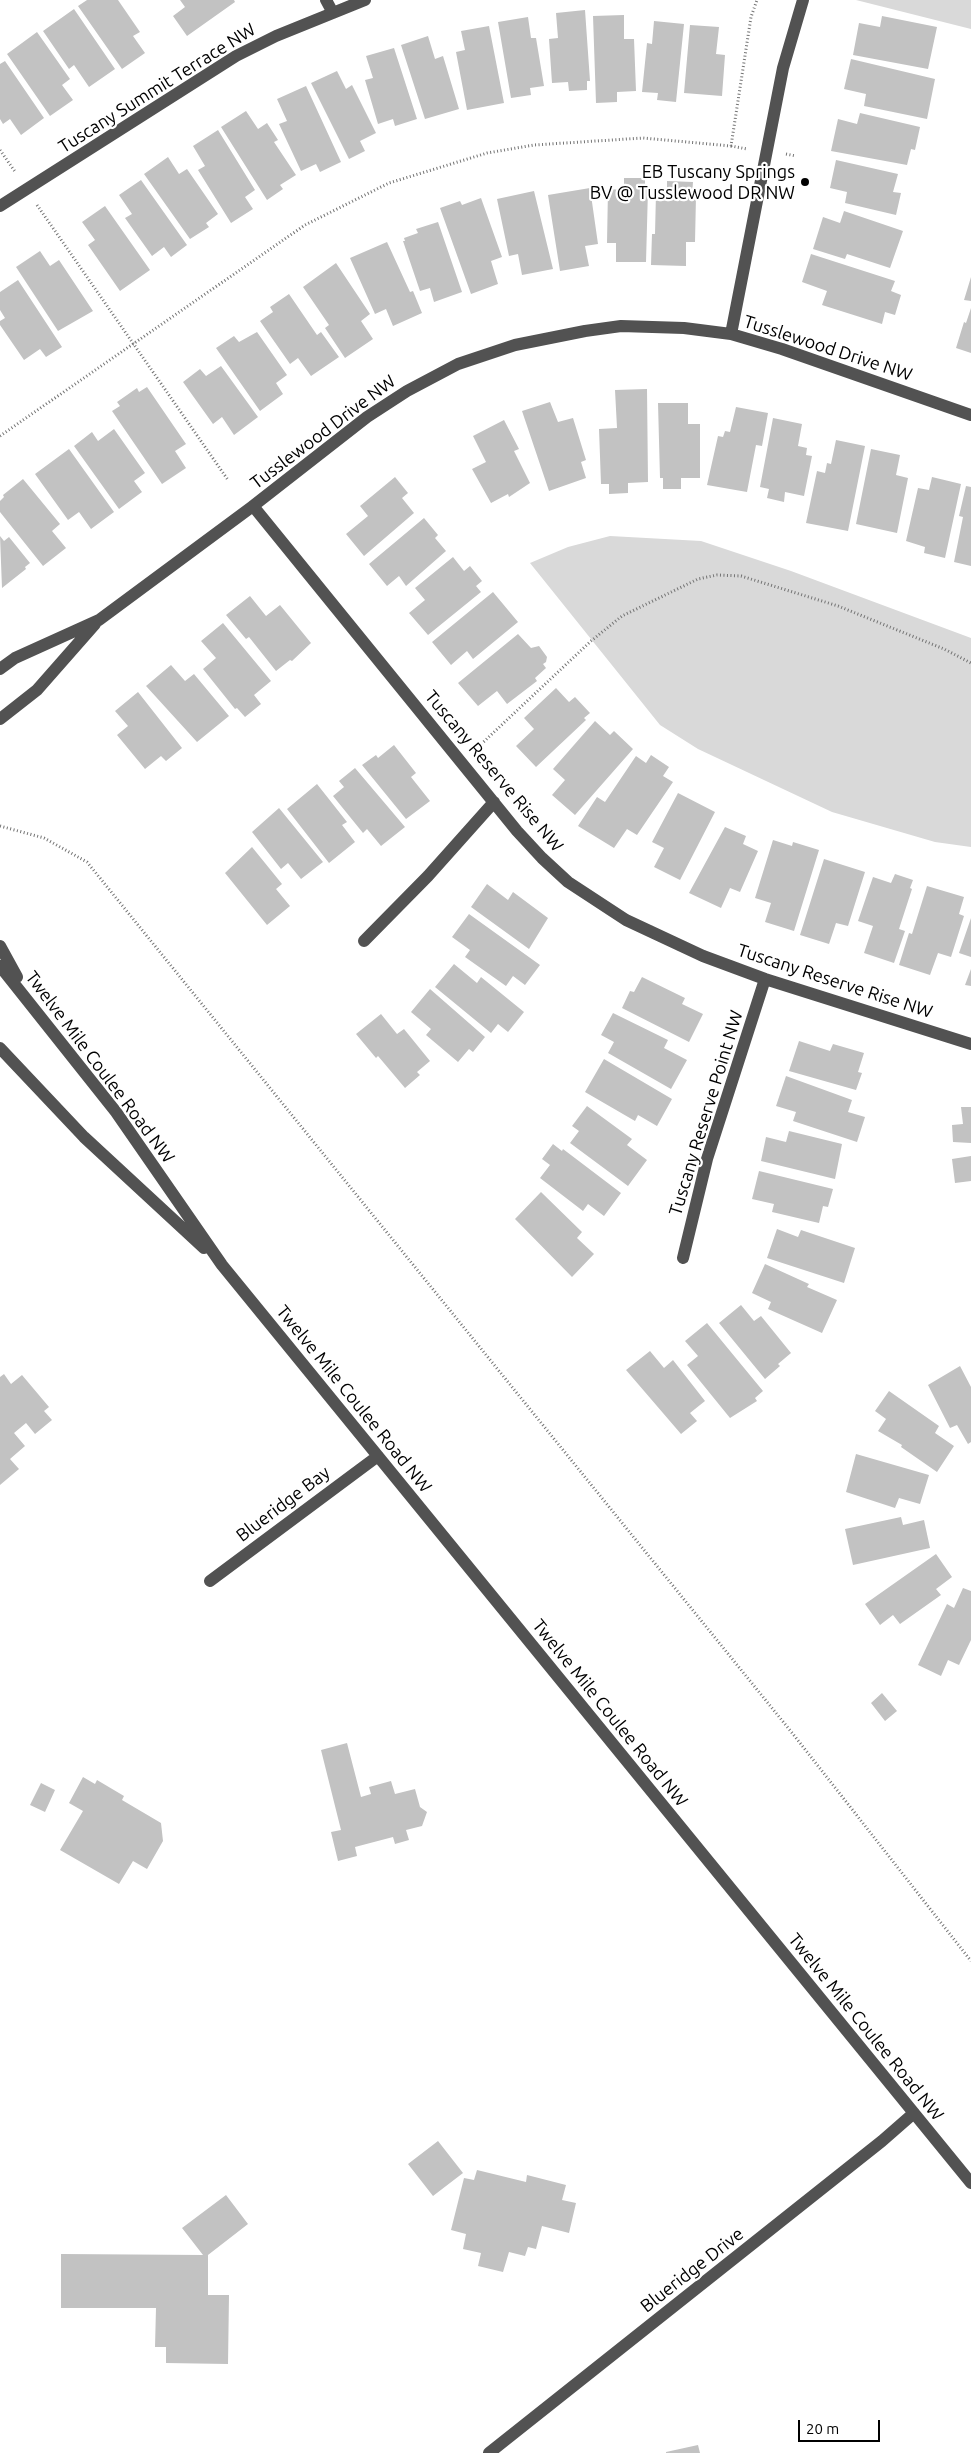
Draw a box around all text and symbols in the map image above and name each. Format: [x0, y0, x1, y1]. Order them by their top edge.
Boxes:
street label: Tuscany Summit Terrace NW [54, 18, 260, 158]
place label: EB Tuscany Springs BV @ Tusslewood DR NW [590, 161, 795, 203]
marker: EB Tuscany Springs BV @ Tusslewood DR NW [799, 176, 811, 188]
street label: Tusslewood Drive NW [741, 311, 915, 385]
street label: Tusslewood Drive NW [246, 370, 400, 494]
street label: Tuscany Reserve Rise NW [420, 686, 568, 856]
street label: Tuscany Reserve Rise NW [735, 939, 935, 1023]
street label: Twelve Mile Coulee Road NW [21, 967, 179, 1167]
street label: Tuscany Reserve Point NW [664, 1008, 748, 1218]
street label: Twelve Mile Coulee Road NW [272, 1301, 436, 1497]
street label: Blueridge Bay [232, 1462, 334, 1546]
street label: Twelve Mile Coulee Road NW [528, 1615, 692, 1811]
street label: Twelve Mile Coulee Road NW [784, 1929, 948, 2125]
street label: Blueridge Drive [636, 2223, 748, 2317]
scale bar [801, 2410, 884, 2442]
text: 20 m [806, 2420, 839, 2437]

